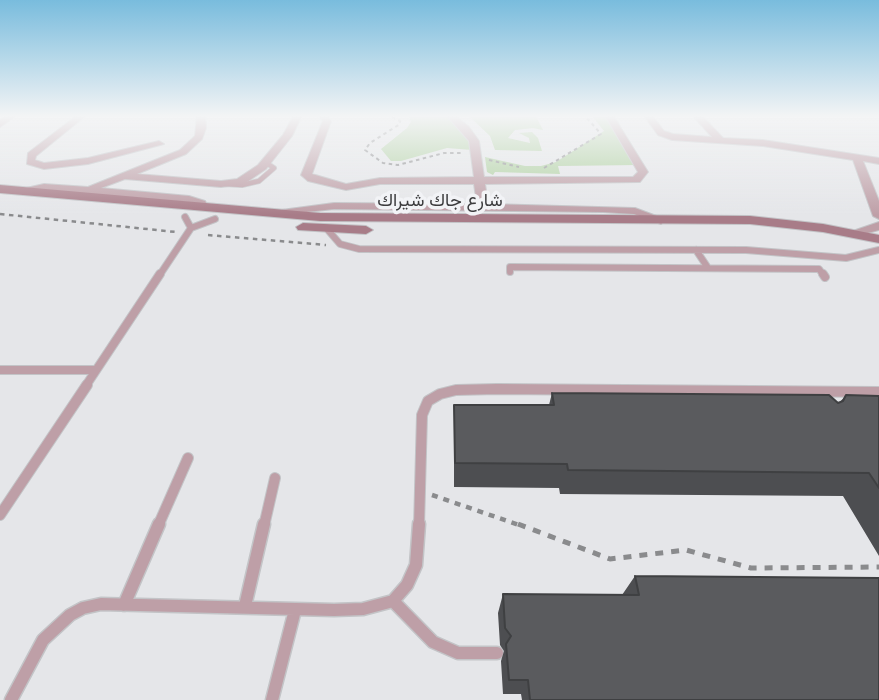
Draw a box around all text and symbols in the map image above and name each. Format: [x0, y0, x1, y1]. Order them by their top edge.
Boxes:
street label: شارع جاك شيراك [377, 190, 503, 212]

